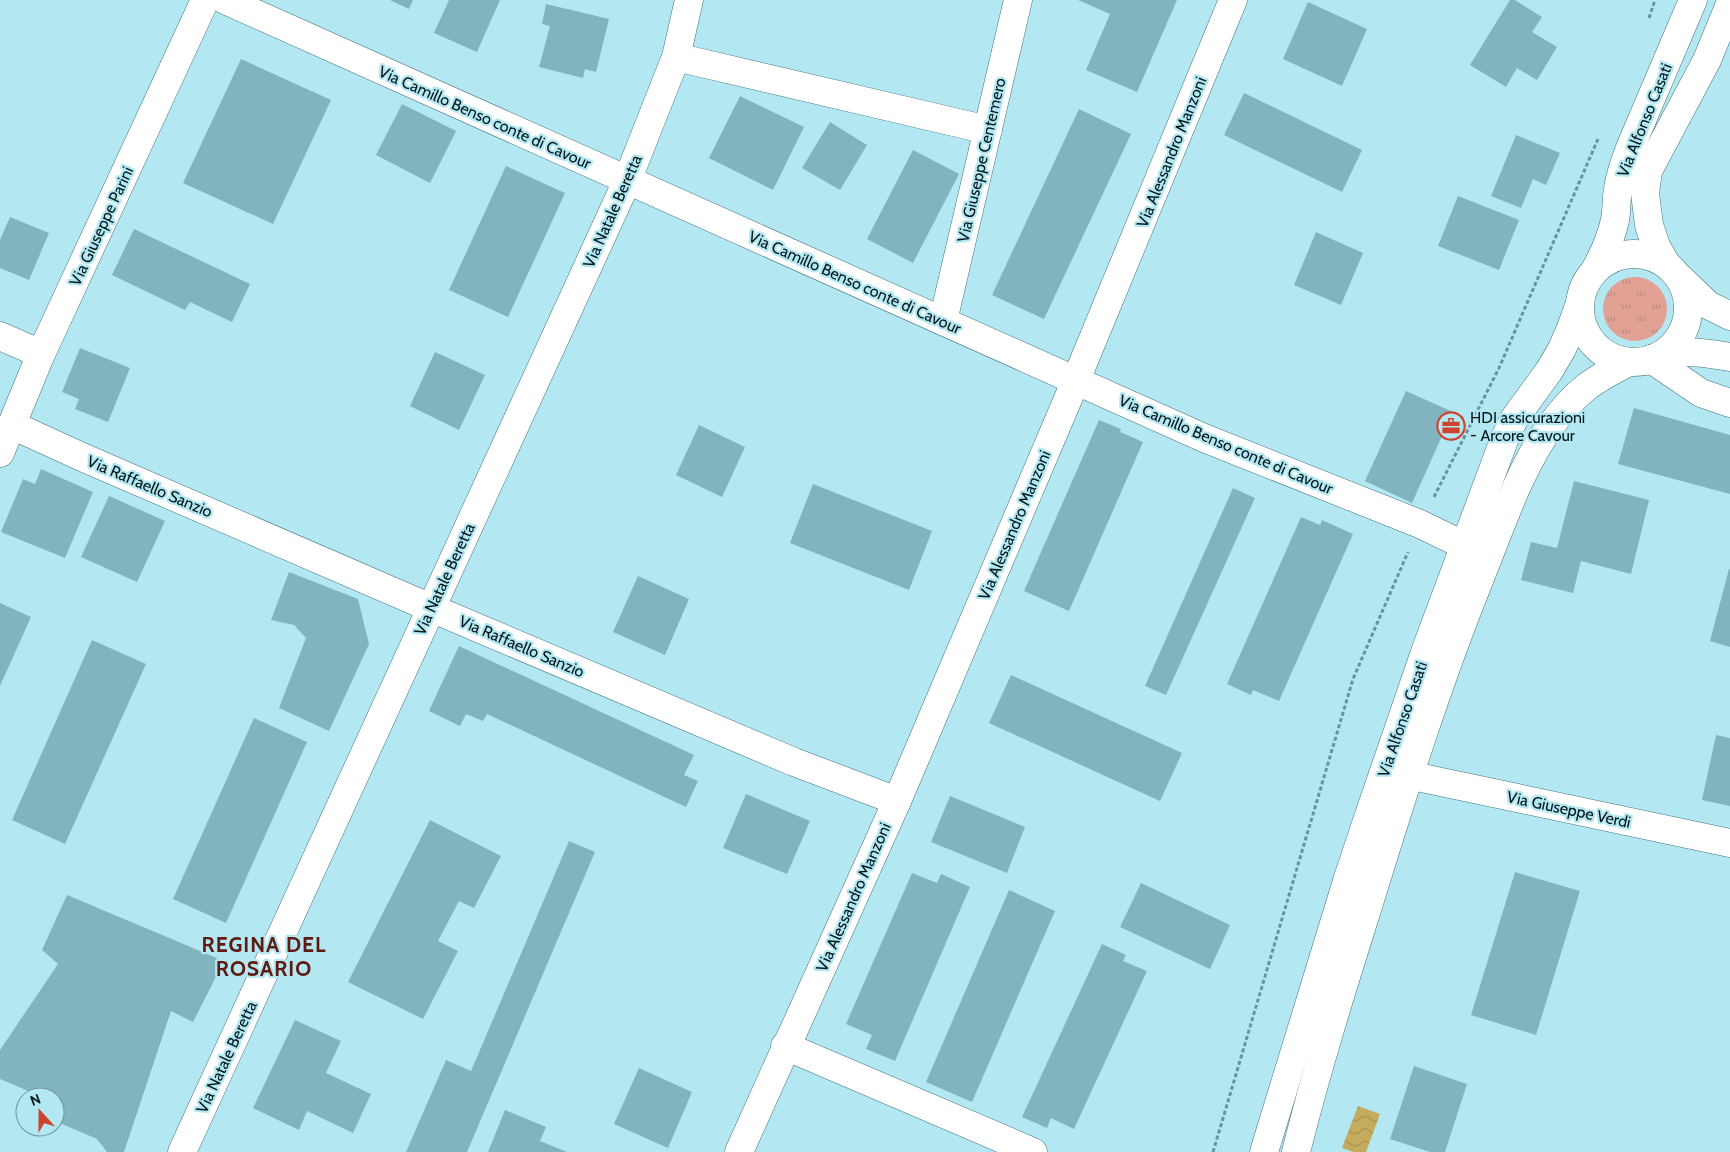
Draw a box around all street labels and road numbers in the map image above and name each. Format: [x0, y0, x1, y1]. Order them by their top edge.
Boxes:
street label: Via Alfonso Casati [1613, 61, 1676, 180]
street label: Via Camillo Benso conte di Cavour [376, 62, 595, 173]
street label: Via Alessandro Manzoni [1133, 74, 1210, 230]
street label: Via Giuseppe Centemero [953, 76, 1010, 244]
street label: Via Natale Beretta [579, 152, 646, 271]
street label: Via Giuseppe Parini [66, 164, 137, 289]
street label: Via Camillo Benso conte di Cavour [746, 227, 965, 338]
street label: Via Camillo Benso conte di Cavour [1116, 391, 1337, 499]
street label: Via Alessandro Manzoni [974, 447, 1055, 603]
street label: Via Raffaello Sanzio [84, 451, 215, 522]
street label: Via Natale Beretta [410, 520, 479, 638]
street label: Via Raffaello Sanzio [456, 611, 587, 682]
street label: Via Alfonso Casati [1374, 659, 1431, 779]
street label: Via Giuseppe Verdi [1505, 787, 1633, 832]
street label: Via Alessandro Manzoni [812, 820, 895, 975]
street label: Via Natale Beretta [192, 998, 261, 1116]

